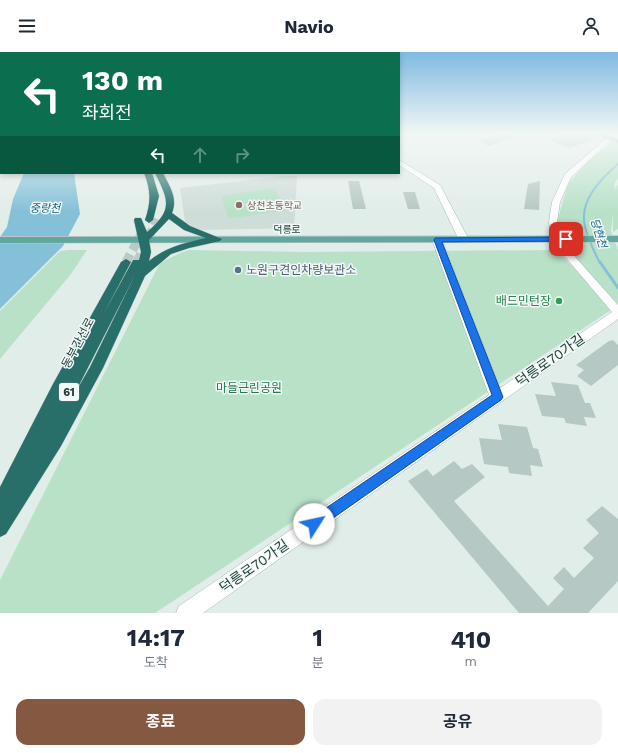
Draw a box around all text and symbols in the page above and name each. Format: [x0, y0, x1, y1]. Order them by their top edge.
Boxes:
icon: menu [16, 15, 38, 37]
icon: person [580, 15, 602, 37]
text: Navio [284, 16, 334, 37]
text: 130 m [82, 64, 163, 97]
icon: left [16, 68, 68, 120]
text: 좌회전 [82, 102, 132, 123]
icon: left [147, 144, 169, 166]
icon: ahead [189, 144, 211, 166]
icon: right [231, 144, 253, 166]
marker: 상천초등학교 [234, 200, 244, 210]
place label: 상천초등학교 [247, 200, 302, 211]
water label: 중랑천 [30, 202, 62, 215]
water label: 당현천 [588, 217, 610, 251]
pin [549, 222, 583, 256]
street label: 덕릉로 [273, 224, 301, 235]
icon: arrive [555, 228, 577, 250]
place label: 노원구견인차량보관소 [246, 263, 356, 277]
marker: 노원구견인차량보관소 [233, 265, 243, 275]
place label: 배드민턴장 [496, 294, 551, 308]
marker: 배드민턴장 [554, 296, 564, 306]
street label: 동부간선로 [59, 315, 97, 371]
street label: 덕릉로70가길 [512, 330, 588, 390]
park label: 마들근린공원 [216, 381, 282, 395]
road number: 61 [59, 383, 79, 401]
position arrow [293, 503, 335, 545]
street label: 덕릉로70가길 [216, 536, 292, 596]
text: 14:17 [127, 624, 185, 652]
text: 1 [312, 624, 323, 652]
text: 410 [450, 626, 491, 654]
text: m [465, 654, 477, 669]
text: 도착 [144, 655, 168, 670]
text: 분 [312, 655, 324, 670]
button: 종료 [16, 699, 305, 745]
button: 공유 [313, 699, 602, 745]

